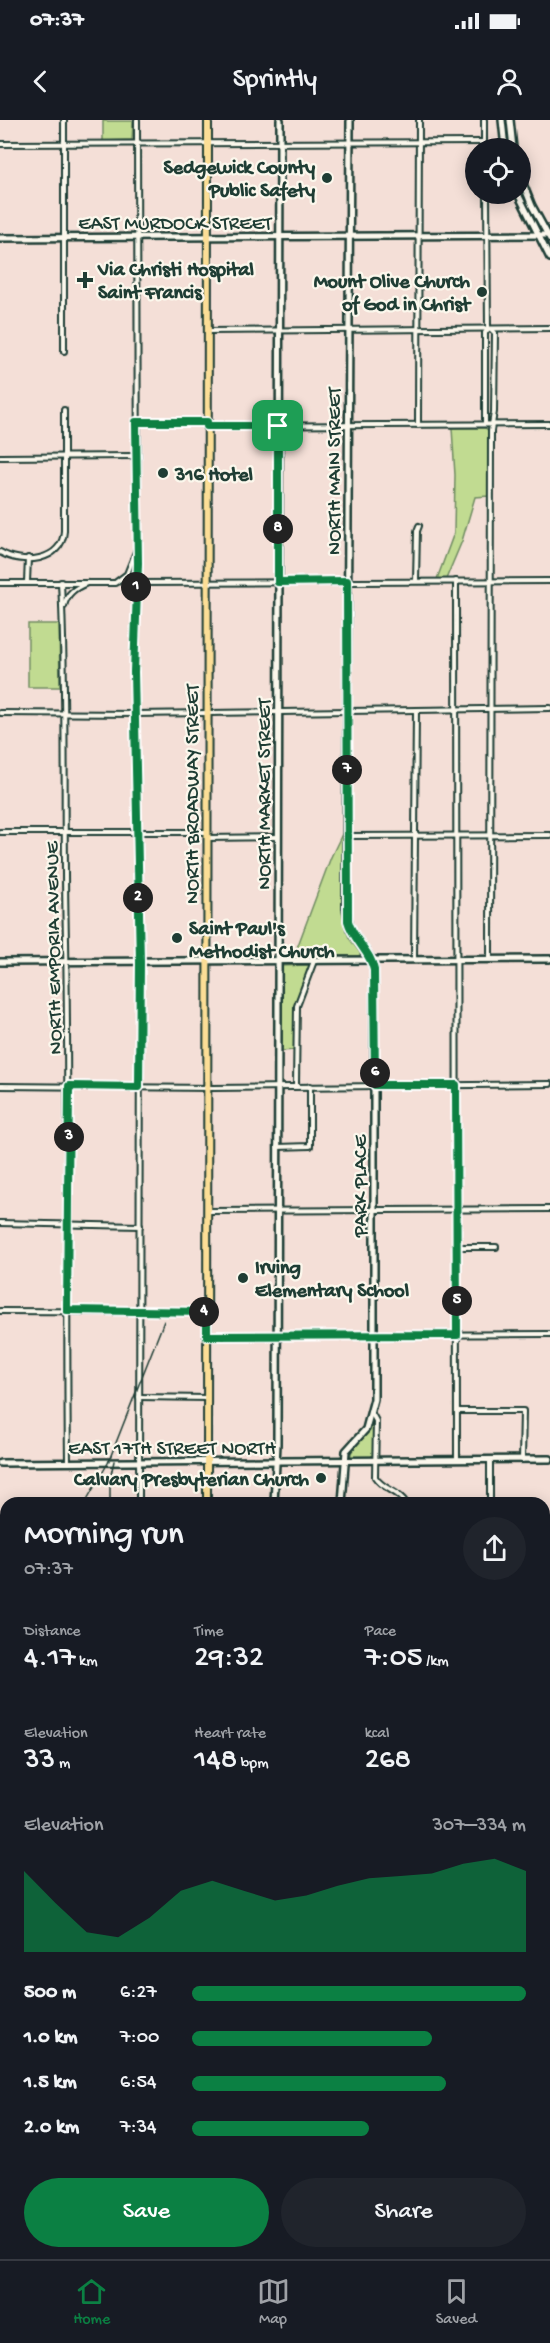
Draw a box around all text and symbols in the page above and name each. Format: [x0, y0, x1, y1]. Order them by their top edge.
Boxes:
text: 07:37 [30, 8, 84, 34]
icon: back [24, 65, 57, 98]
text: Sprintly [233, 65, 317, 97]
icon: person [493, 65, 526, 98]
map controls [465, 138, 531, 204]
button: locate [465, 138, 531, 204]
place label: Sedgewick County Public Safety [164, 158, 315, 204]
marker: Sedgewick County Public Safety [320, 171, 334, 185]
street label: EAST MURDOCK STREET [78, 214, 273, 237]
place label: Via Christi Hospital Saint Francis [97, 260, 255, 306]
marker: Via Christi Hospital Saint Francis [76, 271, 94, 289]
place label: Mount Olive Church of God in Christ [314, 272, 472, 318]
marker: Mount Olive Church of God in Christ [475, 285, 489, 299]
street label: NORTH MAIN STREET [325, 386, 348, 555]
pin [252, 400, 303, 451]
icon: arrive [261, 409, 294, 442]
place label: 316 Hotel [174, 465, 254, 488]
marker: 316 Hotel [156, 466, 170, 480]
pin: 8 [263, 514, 293, 544]
text: 8 [274, 519, 282, 538]
pin: 1 [121, 572, 151, 602]
text: 1 [133, 577, 139, 596]
street label: NORTH BROADWAY STREET [183, 683, 206, 904]
street label: NORTH MARKET STREET [255, 697, 278, 890]
pin: 7 [332, 755, 362, 785]
text: 7 [343, 760, 351, 779]
street label: NORTH EMPORIA AVENUE [42, 840, 69, 1055]
pin: 2 [123, 883, 153, 913]
text: 2 [134, 888, 142, 907]
place label: Saint Paul's Methodist Church [189, 919, 335, 965]
marker: Saint Paul's Methodist Church [170, 931, 184, 945]
pin: 6 [360, 1058, 390, 1088]
text: 6 [371, 1063, 379, 1082]
pin: 3 [54, 1122, 84, 1152]
text: 3 [65, 1127, 73, 1146]
street label: PARK PLACE [351, 1133, 374, 1238]
place label: Irving Elementary School [255, 1258, 410, 1304]
marker: Irving Elementary School [236, 1271, 250, 1285]
pin: 5 [442, 1286, 472, 1316]
text: 5 [453, 1291, 461, 1310]
pin: 4 [189, 1297, 219, 1327]
text: 4 [200, 1302, 208, 1321]
street label: EAST 17TH STREET NORTH [68, 1439, 276, 1462]
place label: Calvary Presbyterian Church [73, 1470, 309, 1493]
marker: Calvary Presbyterian Church [314, 1471, 328, 1485]
text: Morning run [24, 1517, 184, 1555]
button: share [463, 1517, 526, 1580]
text: 07:37 [24, 1559, 73, 1582]
text: Distance [24, 1623, 81, 1642]
text: Time [194, 1623, 224, 1642]
text: Pace [365, 1623, 396, 1642]
text: 4.17 [24, 1642, 75, 1677]
text: 29:32 [194, 1642, 264, 1677]
text: 7:05 [365, 1642, 423, 1677]
text: km [75, 1653, 98, 1672]
text: /km [423, 1653, 449, 1672]
text: Elevation [24, 1725, 88, 1744]
text: Heart rate [194, 1725, 266, 1744]
text: kcal [365, 1725, 390, 1744]
text: 33 [24, 1744, 55, 1779]
text: 148 [194, 1744, 237, 1779]
text: 268 [365, 1744, 411, 1779]
text: m [55, 1755, 70, 1774]
text: bpm [237, 1755, 269, 1774]
text: Elevation [24, 1815, 104, 1838]
text: 307–334 m [432, 1815, 526, 1838]
text: 500 m [24, 1982, 76, 2005]
text: 6:27 [120, 1982, 157, 2005]
text: 1.0 km [24, 2027, 78, 2050]
text: 7:00 [120, 2027, 159, 2050]
text: 1.5 km [24, 2072, 77, 2095]
text: 6:54 [120, 2072, 156, 2095]
text: 2.0 km [24, 2117, 79, 2140]
text: 7:34 [120, 2117, 157, 2140]
button: Save [24, 2178, 269, 2247]
button: Share [281, 2178, 526, 2247]
tab: Home [73, 2275, 110, 2330]
tab: Map [257, 2275, 290, 2330]
tab: Saved [436, 2275, 477, 2330]

